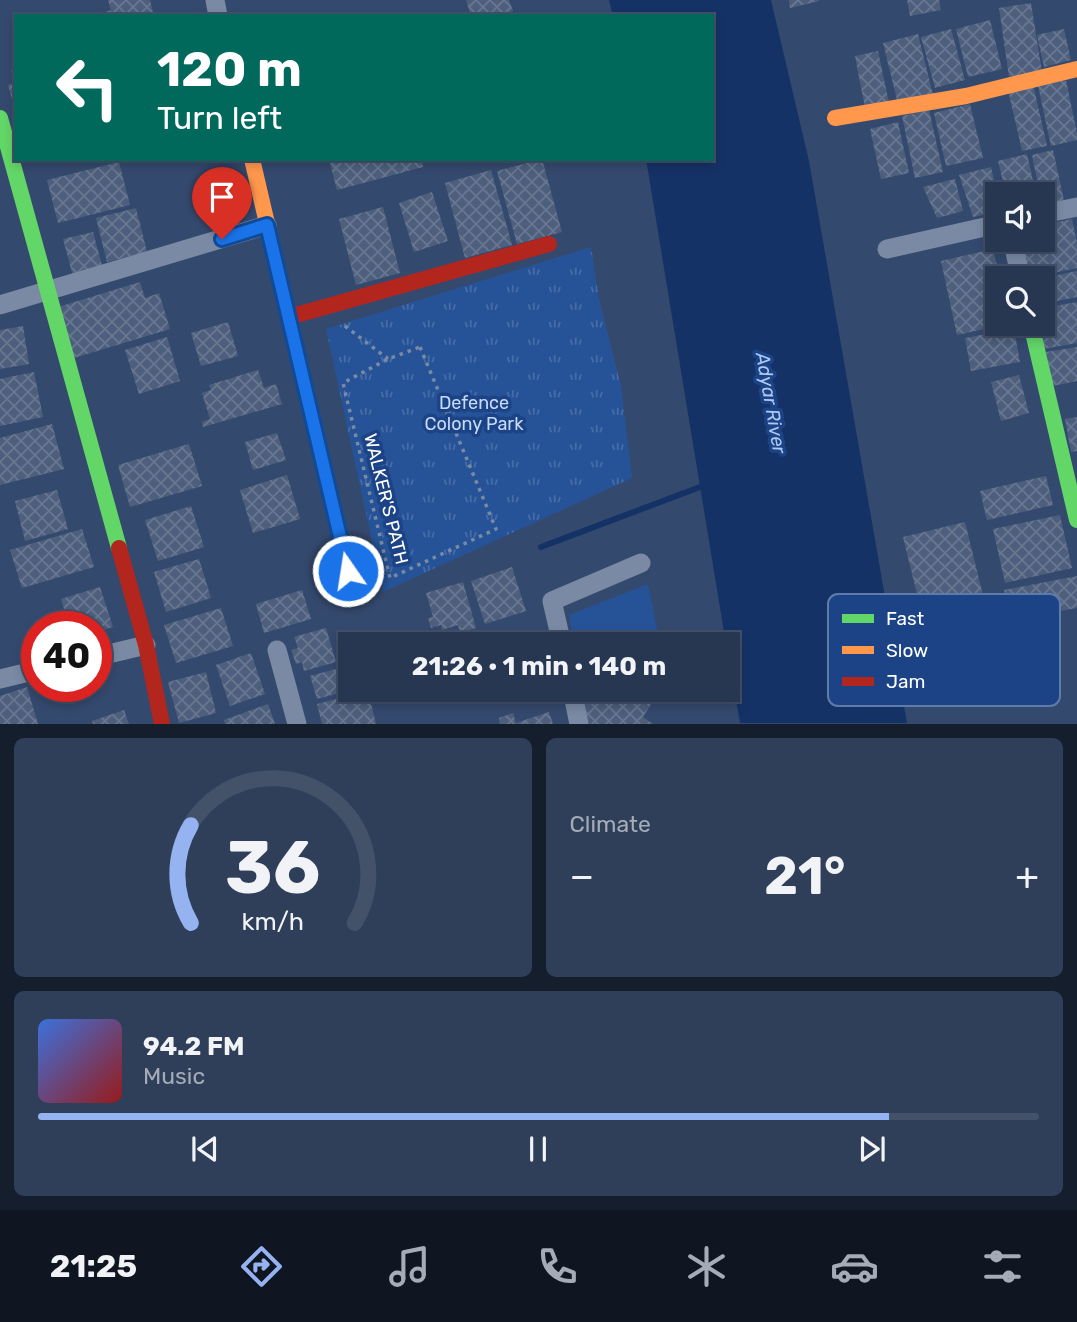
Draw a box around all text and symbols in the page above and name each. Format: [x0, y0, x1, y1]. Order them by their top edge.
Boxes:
text: 120 m [157, 40, 302, 98]
icon: left [42, 42, 133, 133]
text: Turn left [157, 99, 282, 137]
pin [192, 167, 252, 239]
icon: arrive [203, 178, 241, 216]
map controls [985, 182, 1055, 336]
button: sound [985, 182, 1055, 252]
button: search [985, 266, 1055, 336]
water label: Adyar River [751, 350, 791, 456]
park label: Defence Colony Park [425, 392, 524, 435]
street label: WALKER'S PATH [359, 431, 413, 567]
position arrow [311, 534, 385, 608]
legend [828, 594, 1060, 706]
text: Fast [886, 607, 925, 630]
speed limit sign: 40 [21, 611, 112, 702]
text: Slow [886, 639, 928, 662]
text: 21:26 · 1 min · 140 m [412, 651, 666, 682]
text: Jam [886, 670, 925, 693]
text: Climate [570, 810, 651, 838]
text: 36 [225, 826, 320, 912]
text: 21° [764, 845, 845, 907]
text: − [570, 853, 594, 899]
text: + [1015, 853, 1039, 899]
text: km/h [242, 907, 304, 936]
text: 94.2 FM [143, 1031, 244, 1062]
text: Music [143, 1062, 205, 1090]
icon: previous [186, 1130, 224, 1168]
icon: pause [519, 1130, 557, 1168]
icon: next [853, 1130, 891, 1168]
icon: directions [237, 1242, 286, 1291]
icon: music [385, 1242, 434, 1291]
icon: phone [533, 1242, 582, 1291]
icon: climate [682, 1242, 731, 1291]
icon: car [830, 1242, 879, 1291]
icon: filters [978, 1242, 1027, 1291]
text: 21:25 [50, 1247, 137, 1285]

